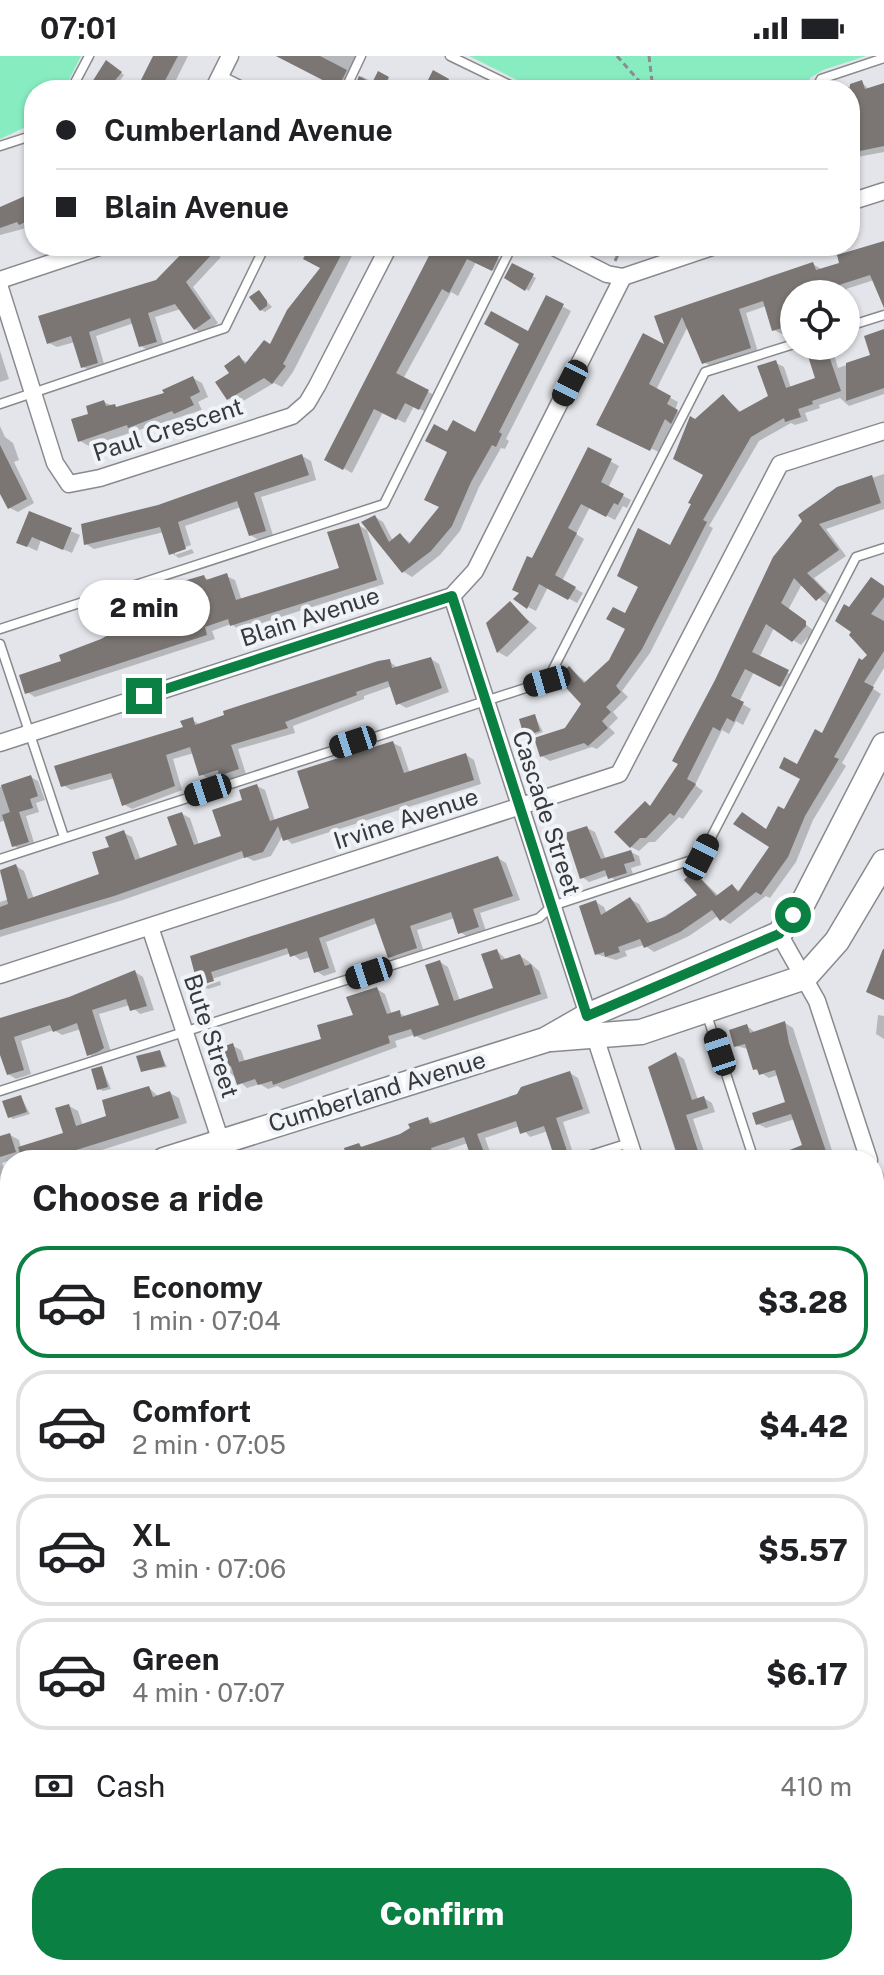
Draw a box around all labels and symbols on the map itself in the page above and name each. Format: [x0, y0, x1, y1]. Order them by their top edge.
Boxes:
car [548, 356, 592, 410]
street label: Paul Crescent [89, 392, 246, 466]
callout: 2 min [78, 580, 210, 636]
street label: Blain Avenue [237, 580, 383, 652]
car [521, 663, 573, 699]
route end [126, 678, 162, 714]
car [326, 723, 380, 761]
street label: Cascade Street [507, 727, 587, 899]
car [181, 771, 235, 809]
street label: Irvine Avenue [330, 782, 481, 855]
car [679, 830, 723, 884]
route start [775, 897, 811, 933]
car [342, 954, 396, 992]
street label: Bute Street [179, 970, 245, 1101]
car [701, 1025, 739, 1079]
street label: Cumberland Avenue [265, 1045, 489, 1137]

